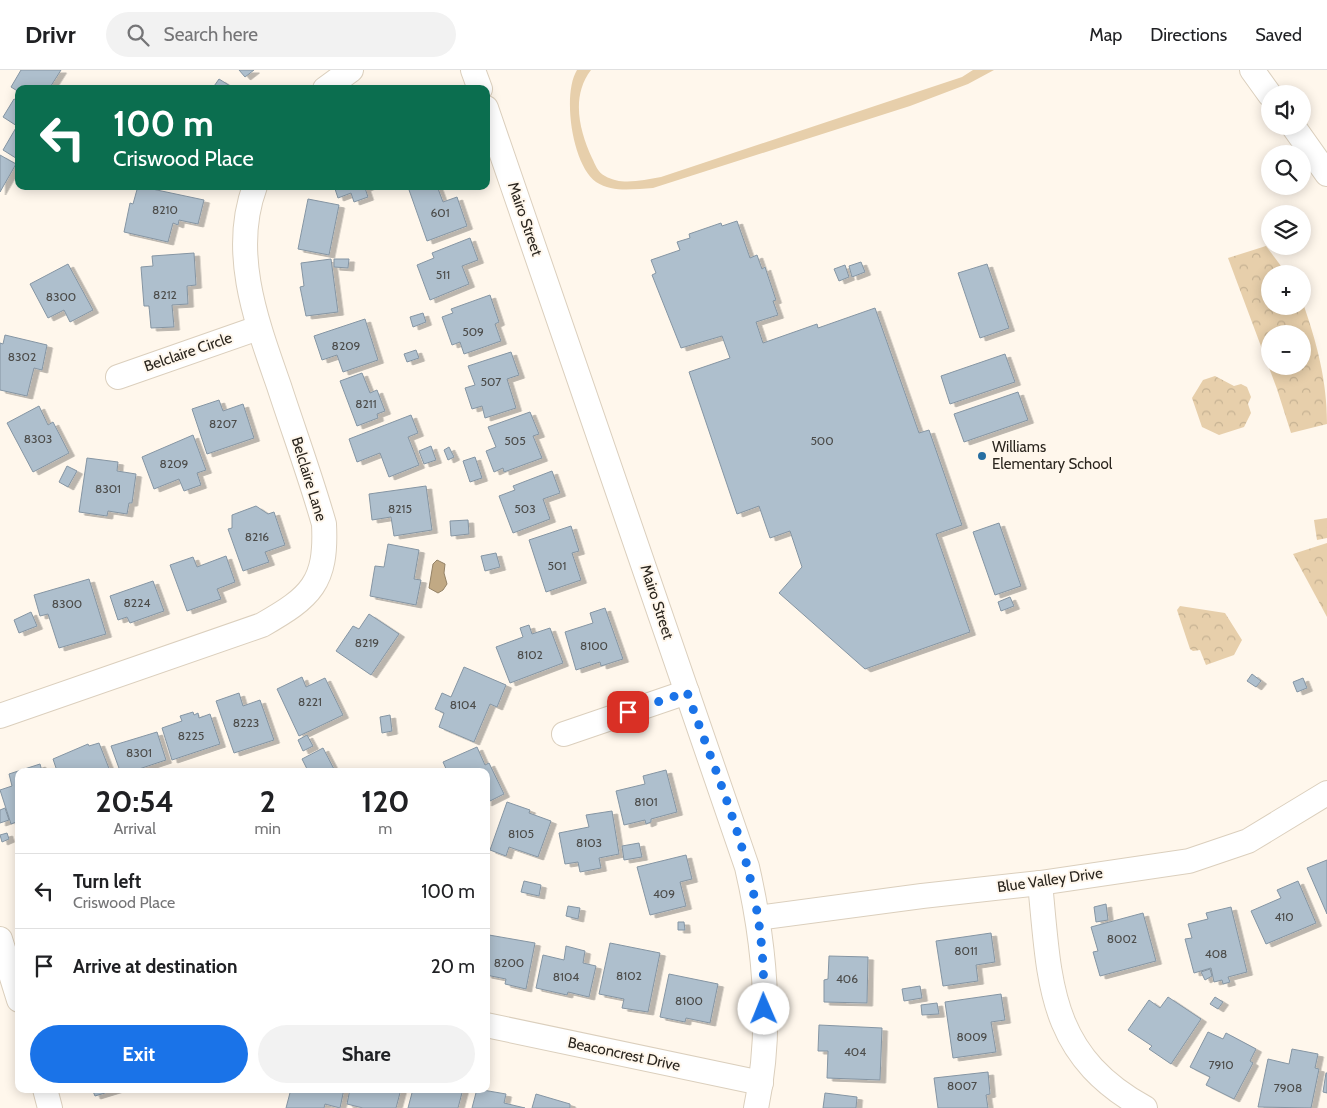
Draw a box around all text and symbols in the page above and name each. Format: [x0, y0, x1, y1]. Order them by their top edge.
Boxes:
search box [106, 12, 456, 57]
text: Drivr [25, 20, 76, 49]
icon: search [124, 21, 152, 49]
text: Search here [164, 23, 258, 46]
text: Map [1089, 24, 1122, 46]
text: Directions [1150, 24, 1227, 46]
text: Saved [1255, 24, 1302, 46]
map controls [1261, 85, 1311, 375]
button: sound [1261, 85, 1311, 135]
text: 100 m [113, 102, 214, 145]
icon: left [30, 105, 95, 170]
text: Criswood Place [113, 145, 254, 172]
button: search [1261, 145, 1311, 195]
street label: Mairo Street [504, 180, 546, 258]
house number: 8210 [152, 202, 178, 217]
house number: 601 [430, 205, 450, 220]
button: layers [1261, 205, 1311, 255]
button: + [1261, 265, 1311, 315]
house number: 511 [436, 267, 450, 282]
house number: 8212 [153, 287, 177, 302]
house number: 8300 [46, 289, 76, 304]
house number: 509 [462, 324, 484, 339]
button: − [1261, 325, 1311, 375]
street label: Belclaire Circle [142, 328, 235, 375]
house number: 8209 [332, 338, 361, 353]
house number: 8302 [8, 349, 36, 364]
house number: 507 [481, 374, 501, 389]
house number: 8211 [355, 396, 377, 411]
house number: 8207 [209, 416, 237, 431]
house number: 8303 [24, 431, 52, 446]
house number: 505 [504, 433, 526, 448]
house number: 500 [810, 433, 834, 448]
street label: Belclaire Lane [288, 435, 330, 524]
place label: Williams Elementary School [992, 438, 1113, 473]
marker: Williams Elementary School [976, 450, 988, 462]
house number: 8209 [160, 456, 189, 471]
house number: 8301 [95, 481, 121, 496]
house number: 8215 [388, 501, 412, 516]
house number: 503 [514, 501, 536, 516]
house number: 8216 [245, 529, 269, 544]
house number: 501 [548, 558, 566, 573]
street label: Mairo Street [637, 563, 677, 641]
house number: 8224 [124, 595, 150, 610]
house number: 8300 [52, 596, 82, 611]
house number: 8219 [355, 635, 379, 650]
house number: 8100 [580, 638, 608, 653]
house number: 8102 [517, 647, 543, 662]
pin [607, 691, 649, 733]
house number: 8221 [298, 694, 322, 709]
house number: 8104 [450, 697, 476, 712]
icon: arrive [614, 698, 642, 726]
house number: 8223 [233, 715, 259, 730]
house number: 8225 [178, 728, 204, 743]
house number: 8301 [126, 745, 152, 760]
text: 20:54 [96, 783, 174, 820]
text: 2 [260, 783, 276, 820]
text: 120 [361, 783, 409, 820]
house number: 8101 [634, 794, 658, 809]
text: Arrival [113, 819, 156, 838]
text: min [254, 819, 281, 838]
text: m [378, 819, 392, 838]
house number: 8105 [508, 826, 534, 841]
house number: 8103 [576, 835, 602, 850]
street label: Blue Valley Drive [996, 864, 1104, 896]
text: Turn left [73, 870, 141, 893]
icon: left [30, 877, 58, 905]
text: 100 m [421, 880, 475, 903]
house number: 409 [653, 886, 675, 901]
text: Criswood Place [73, 893, 175, 912]
house number: 410 [1274, 909, 1294, 924]
house number: 8002 [1107, 931, 1137, 946]
house number: 8011 [954, 943, 978, 958]
house number: 408 [1205, 946, 1227, 961]
icon: arrive [30, 952, 58, 980]
text: Arrive at destination [73, 955, 237, 978]
text: 20 m [431, 955, 475, 978]
house number: 8200 [494, 955, 524, 970]
house number: 8102 [616, 968, 642, 983]
house number: 8104 [553, 969, 579, 984]
house number: 406 [836, 971, 858, 986]
position arrow [737, 982, 789, 1034]
house number: 8100 [675, 993, 703, 1008]
button: Exit [30, 1025, 248, 1083]
button: Share [258, 1025, 475, 1083]
house number: 8009 [957, 1029, 988, 1044]
street label: Beaconcrest Drive [566, 1033, 682, 1075]
house number: 404 [844, 1044, 866, 1059]
house number: 7910 [1208, 1057, 1234, 1072]
house number: 8007 [947, 1078, 977, 1093]
house number: 7908 [1274, 1080, 1302, 1095]

